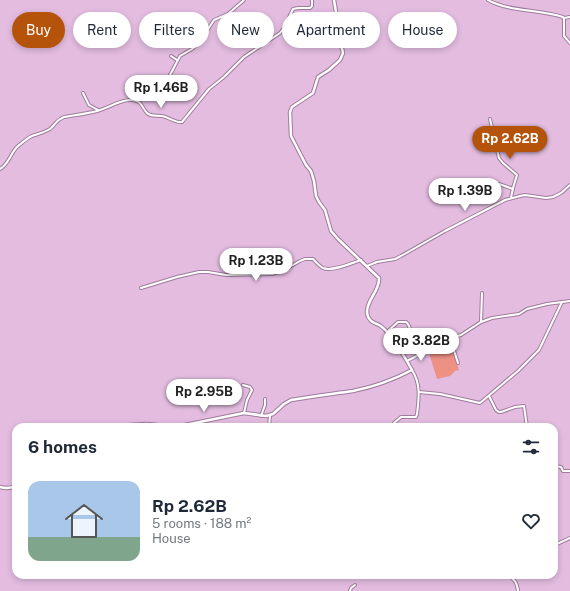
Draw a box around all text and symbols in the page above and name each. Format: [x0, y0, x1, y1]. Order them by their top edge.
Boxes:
chip: Buy [12, 12, 65, 48]
chip: Rent [73, 12, 131, 48]
chip: Filters [139, 12, 209, 48]
chip: New [217, 12, 274, 48]
chip: Apartment [282, 12, 380, 48]
chip: House [388, 12, 457, 48]
pin: Rp 1.46B [120, 75, 202, 109]
text: Rp 1.46B [134, 80, 188, 95]
pin: Rp 2.62B [469, 126, 551, 160]
text: Rp 2.62B [481, 131, 539, 146]
pin: Rp 1.39B [424, 178, 506, 212]
text: Rp 1.39B [438, 183, 492, 198]
pin: Rp 1.23B [215, 248, 297, 282]
text: Rp 1.23B [229, 253, 283, 268]
pin: Rp 3.82B [380, 328, 462, 362]
text: Rp 3.82B [392, 333, 450, 348]
pin: Rp 2.95B [163, 379, 245, 413]
text: Rp 2.95B [175, 384, 233, 399]
icon: filters [520, 436, 542, 458]
text: 6 homes [28, 437, 97, 457]
text: Rp 2.62B [152, 496, 227, 516]
icon: home [60, 497, 108, 545]
icon: heart [520, 510, 542, 532]
text: 5 rooms · 188 m² [152, 516, 251, 531]
text: House [152, 531, 191, 546]

